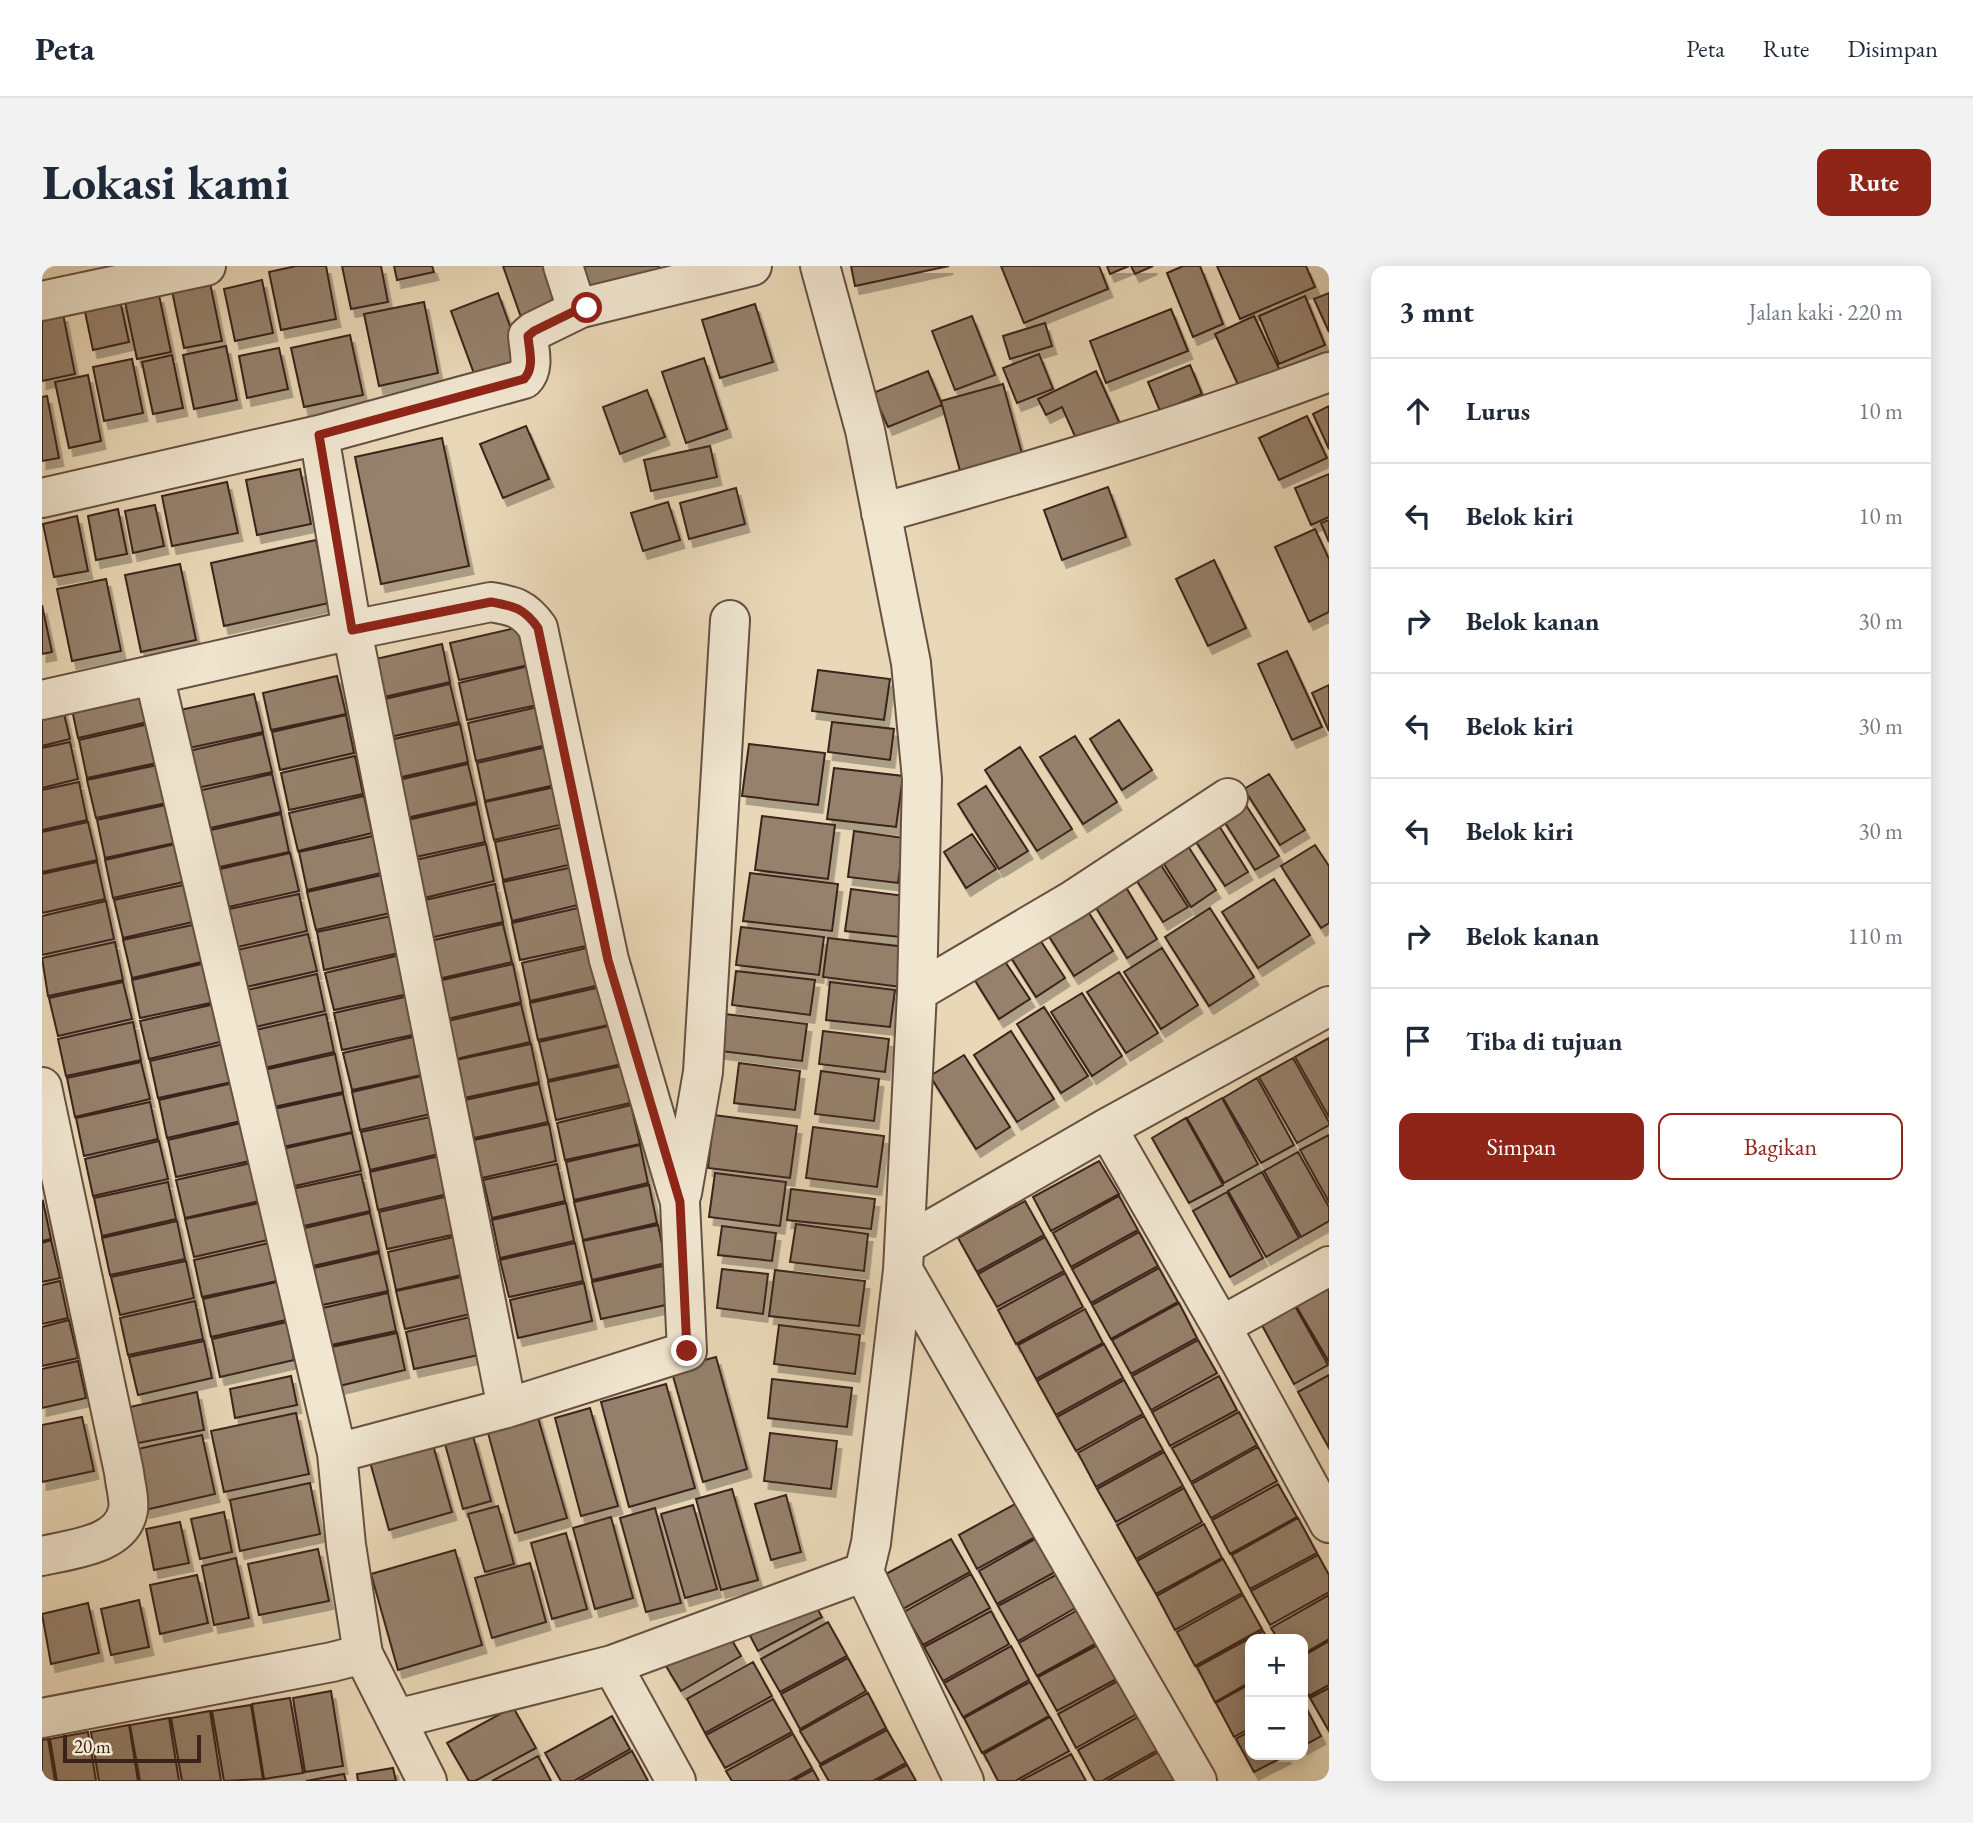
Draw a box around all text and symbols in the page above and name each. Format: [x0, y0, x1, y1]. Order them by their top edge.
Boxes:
text: Peta [35, 27, 95, 70]
text: Peta [1686, 33, 1725, 64]
text: Rute [1763, 33, 1809, 64]
text: Disimpan [1847, 33, 1938, 64]
button: Rute [1817, 149, 1931, 216]
text: Lokasi kami [42, 150, 290, 214]
route start [571, 292, 602, 323]
text: 3 mnt [1399, 292, 1474, 331]
text: Jalan kaki · 220 m [1749, 297, 1903, 327]
icon: ahead [1399, 392, 1437, 430]
text: Lurus [1466, 394, 1530, 428]
text: 10 m [1858, 396, 1903, 426]
icon: left [1399, 497, 1437, 535]
text: Belok kiri [1466, 499, 1573, 533]
text: 10 m [1858, 501, 1903, 531]
icon: right [1399, 602, 1437, 640]
text: Belok kanan [1466, 604, 1600, 638]
text: 30 m [1858, 606, 1903, 636]
icon: left [1399, 707, 1437, 745]
text: Belok kiri [1466, 709, 1573, 743]
text: 30 m [1858, 711, 1903, 741]
icon: left [1399, 812, 1437, 850]
text: Belok kiri [1466, 814, 1573, 848]
text: 30 m [1858, 816, 1903, 846]
icon: right [1399, 917, 1437, 955]
text: Belok kanan [1466, 919, 1600, 953]
text: 110 m [1847, 921, 1903, 951]
icon: arrive [1399, 1022, 1437, 1060]
text: Tiba di tujuan [1466, 1024, 1622, 1058]
button: Simpan [1399, 1113, 1644, 1180]
button: Bagikan [1658, 1113, 1903, 1180]
route end [671, 1335, 702, 1366]
map controls [1245, 1634, 1308, 1760]
button: + [1245, 1634, 1308, 1697]
button: − [1245, 1697, 1308, 1760]
scale bar [63, 1732, 201, 1764]
text: 20 m [74, 1734, 111, 1759]

